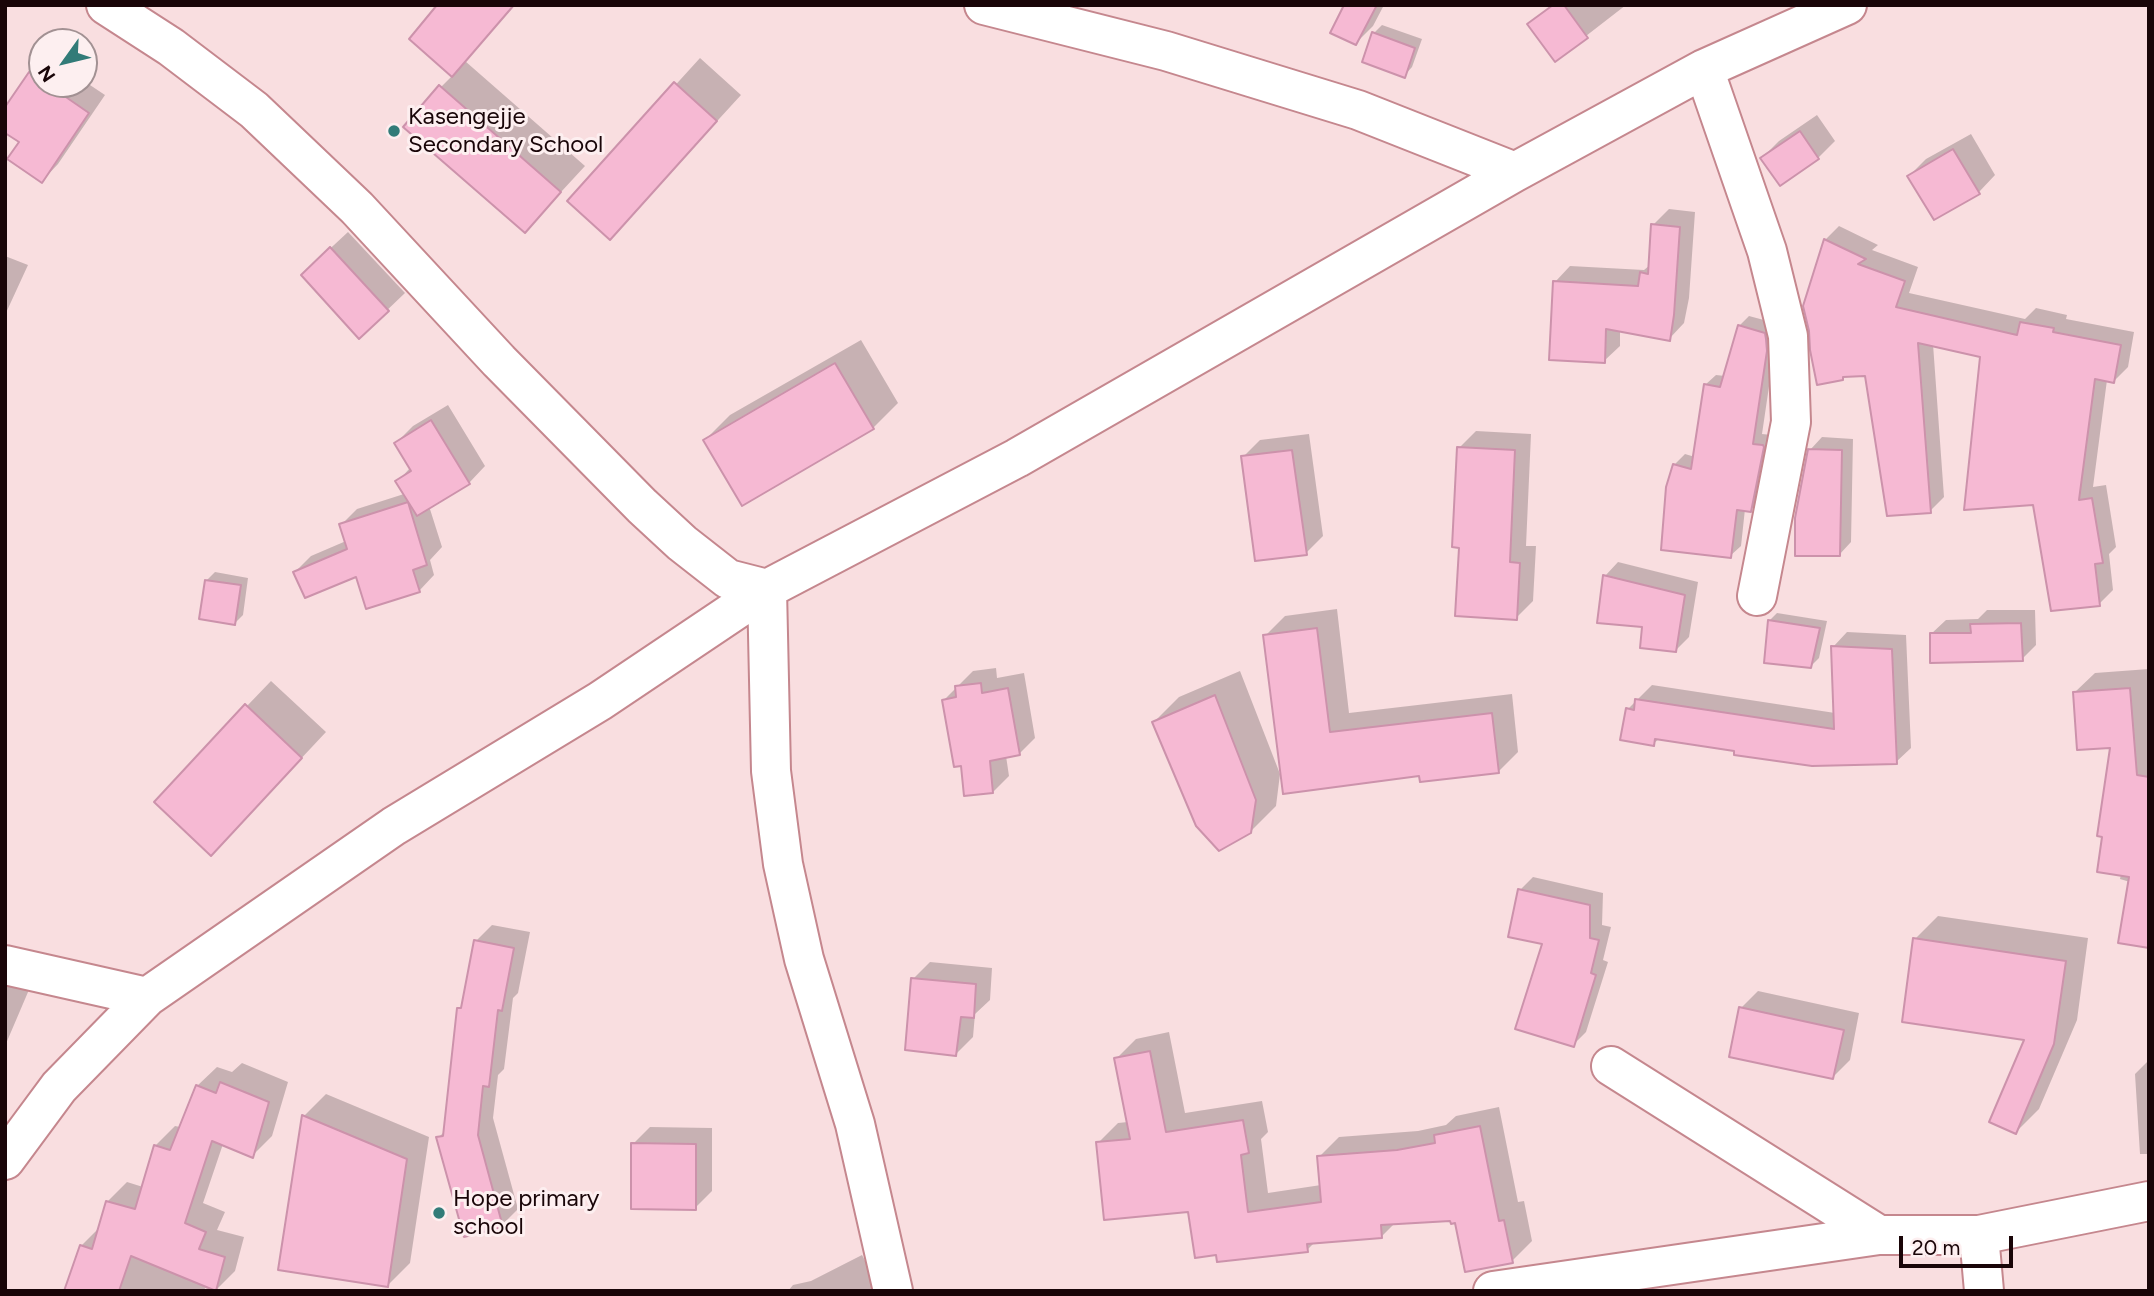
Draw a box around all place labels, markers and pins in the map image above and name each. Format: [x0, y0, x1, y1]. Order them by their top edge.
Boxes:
place label: Kasengejje Secondary School [408, 103, 603, 159]
marker: Kasengejje Secondary School [386, 123, 402, 139]
place label: Hope primary school [453, 1185, 599, 1241]
marker: Hope primary school [431, 1205, 447, 1221]

